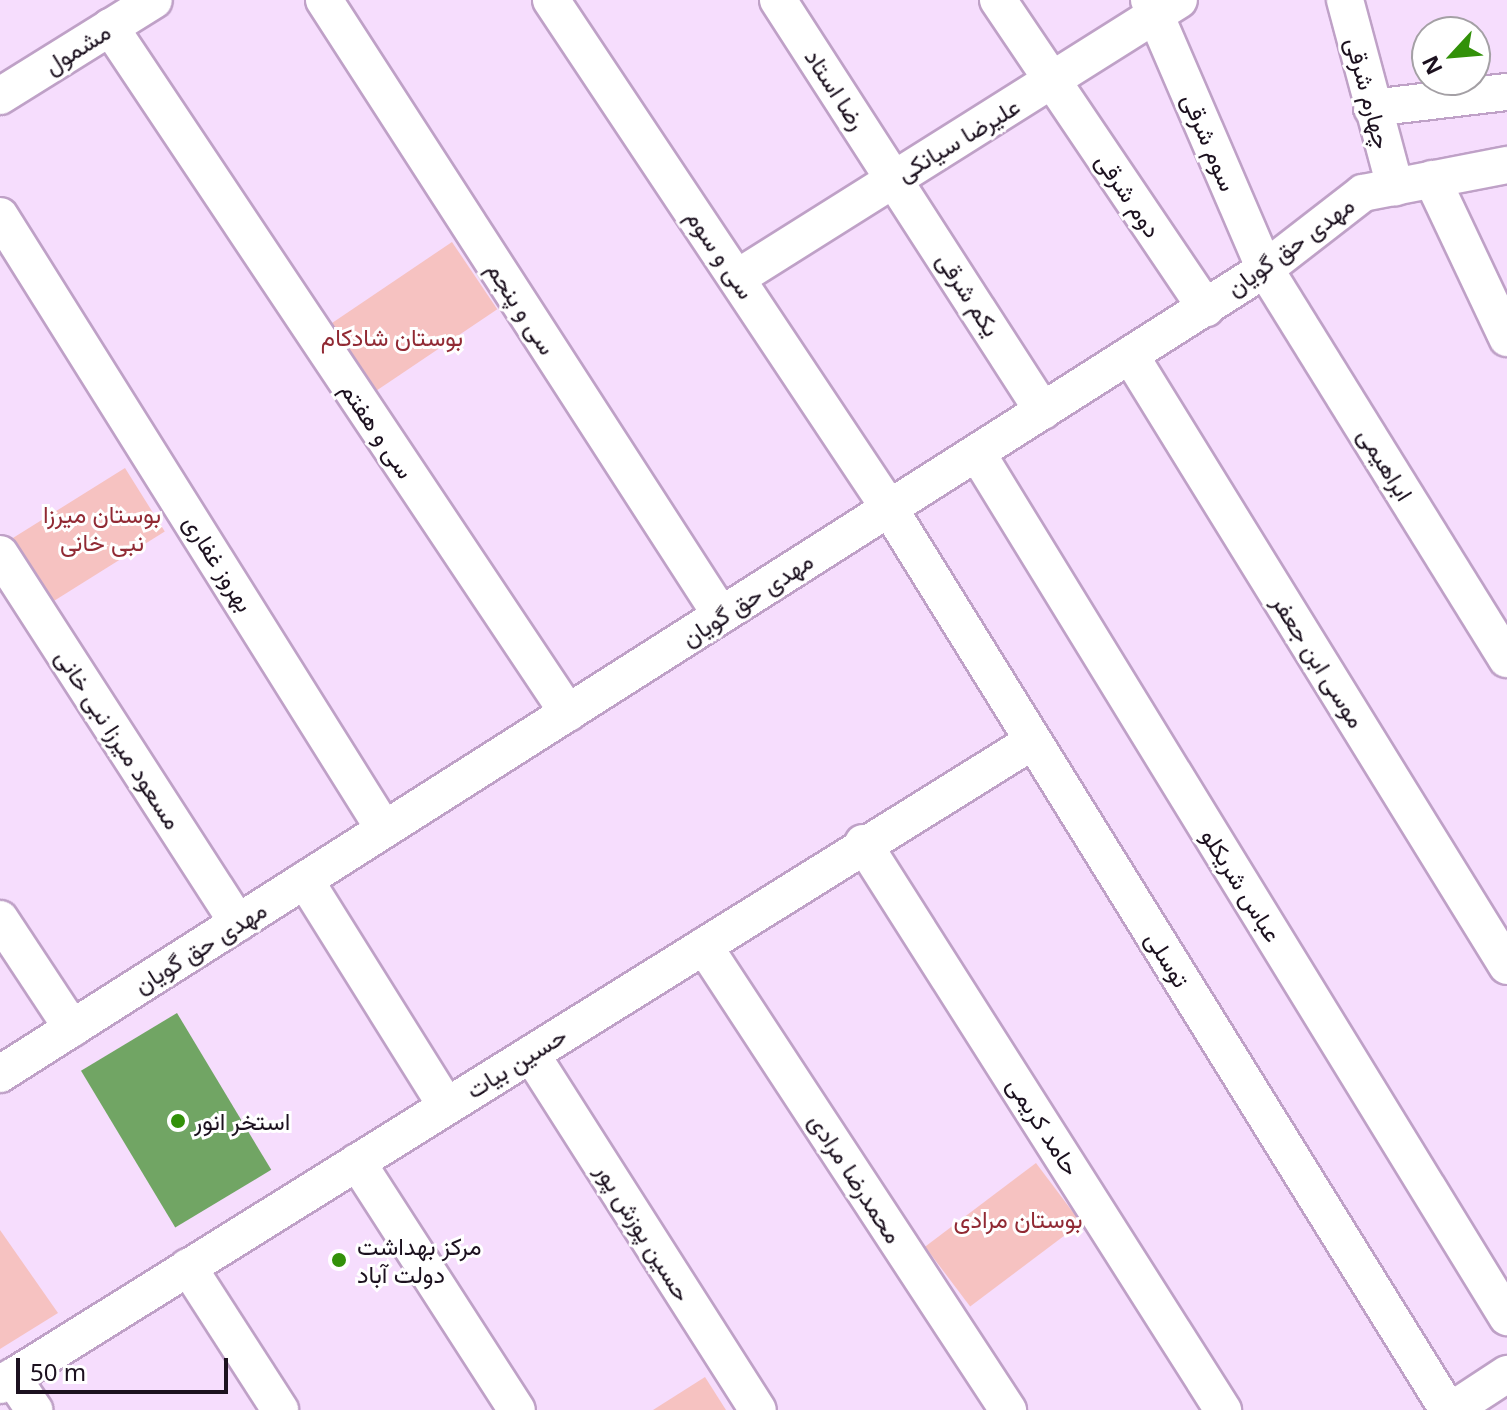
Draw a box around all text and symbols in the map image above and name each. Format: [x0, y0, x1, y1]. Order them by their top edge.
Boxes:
street label: مشمول [38, 16, 116, 80]
north arrow [1411, 16, 1491, 96]
street label: چهارم شرقی [1340, 34, 1398, 152]
street label: رضا استاد [799, 43, 873, 135]
text: N [1414, 51, 1449, 80]
street label: سوم شرقی [1177, 89, 1243, 195]
street label: علیرضا سیانکی [891, 91, 1025, 187]
street label: دوم شرقی [1090, 147, 1168, 243]
street label: مهدی حق گویان [1221, 190, 1359, 302]
street label: سی و سوم [681, 204, 761, 304]
street label: یکم شرقی [931, 247, 1007, 341]
street label: سی و پنجم [481, 256, 563, 360]
park label: بوستان شادکام [321, 323, 463, 351]
street label: سی و هفتم [335, 376, 421, 484]
street label: ابراهیمی [1352, 422, 1420, 506]
park label: بوستان میرزا نبی خانی [43, 500, 161, 556]
street label: بهروز غفاری [178, 509, 260, 617]
street label: مهدی حق گویان [676, 546, 818, 652]
street label: موسی ابن جعفر [1267, 589, 1371, 733]
street label: مسعود میرزا نبی خانی [50, 644, 188, 834]
street label: عباس شریکلو [1196, 823, 1288, 947]
street label: مهدی حق گویان [128, 895, 272, 999]
street label: توسلی [1140, 926, 1196, 992]
street label: حسین بیات [461, 1020, 571, 1104]
street label: حامد کریمی [1002, 1072, 1086, 1180]
place label: استخر انور [194, 1107, 290, 1135]
street label: محمدرضا مرادی [803, 1108, 909, 1248]
marker: استخر انور [169, 1112, 187, 1130]
street label: حسین پوزش پور [590, 1158, 698, 1306]
park label: بوستان مرادی [953, 1205, 1083, 1233]
place label: مرکز بهداشت دولت آباد [357, 1232, 482, 1288]
marker: مرکز بهداشت دولت آباد [328, 1249, 350, 1271]
scale bar [20, 1342, 232, 1392]
text: 50 m [30, 1355, 86, 1388]

